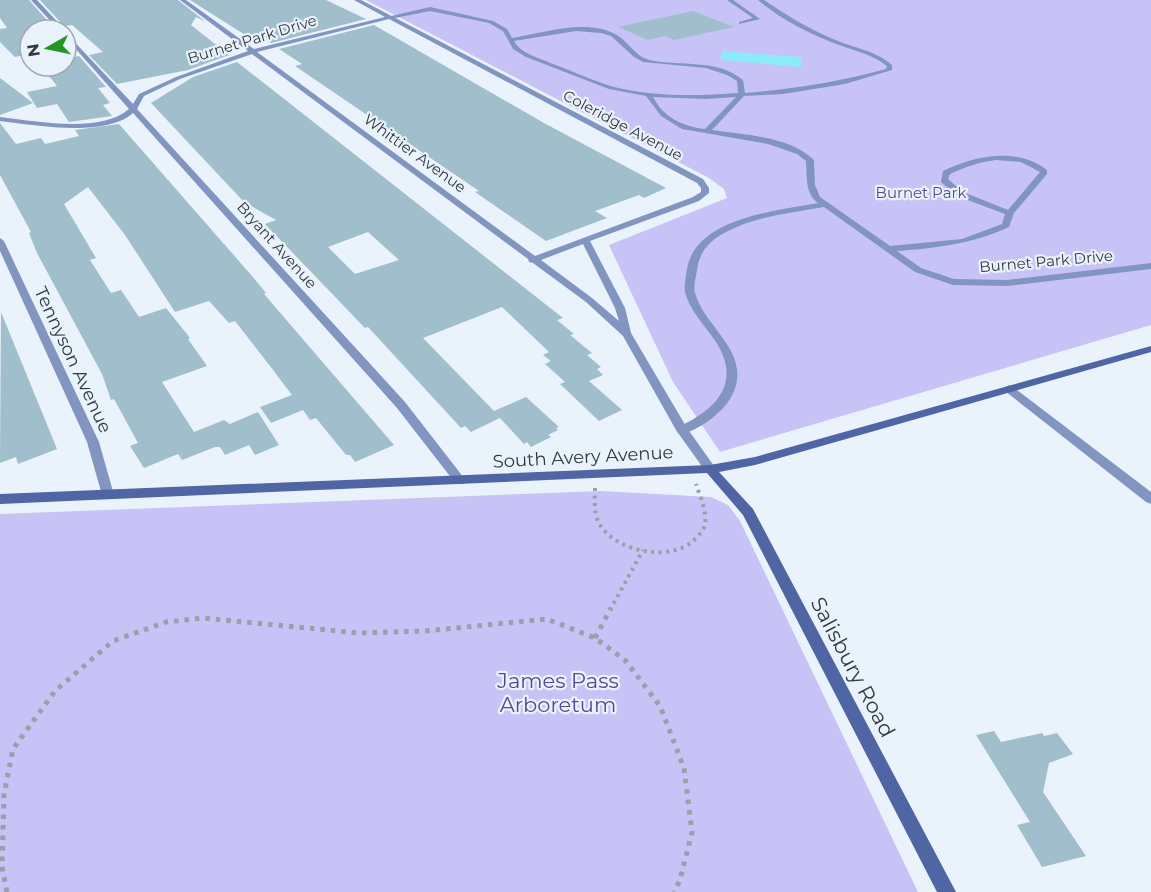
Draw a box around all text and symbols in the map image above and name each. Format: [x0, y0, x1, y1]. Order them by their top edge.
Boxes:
street label: Burnet Park Drive [185, 10, 319, 68]
north arrow [18, 18, 78, 78]
text: N [23, 42, 44, 58]
street label: Coleridge Avenue [560, 85, 686, 165]
street label: Whittier Avenue [360, 109, 470, 197]
park label: Burnet Park [876, 183, 966, 202]
street label: Bryant Avenue [233, 198, 321, 292]
street label: Burnet Park Drive [978, 246, 1114, 276]
street label: Tennyson Avenue [29, 283, 117, 437]
street label: South Avery Avenue [492, 441, 674, 473]
street label: Salisbury Road [806, 593, 900, 741]
park label: James Pass Arboretum [496, 668, 619, 717]

